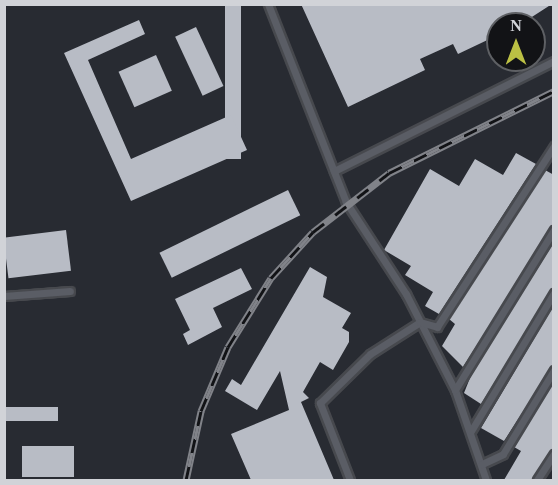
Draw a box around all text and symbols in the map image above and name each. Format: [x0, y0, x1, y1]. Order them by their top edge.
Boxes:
north arrow [486, 12, 546, 72]
text: N [510, 17, 522, 34]

